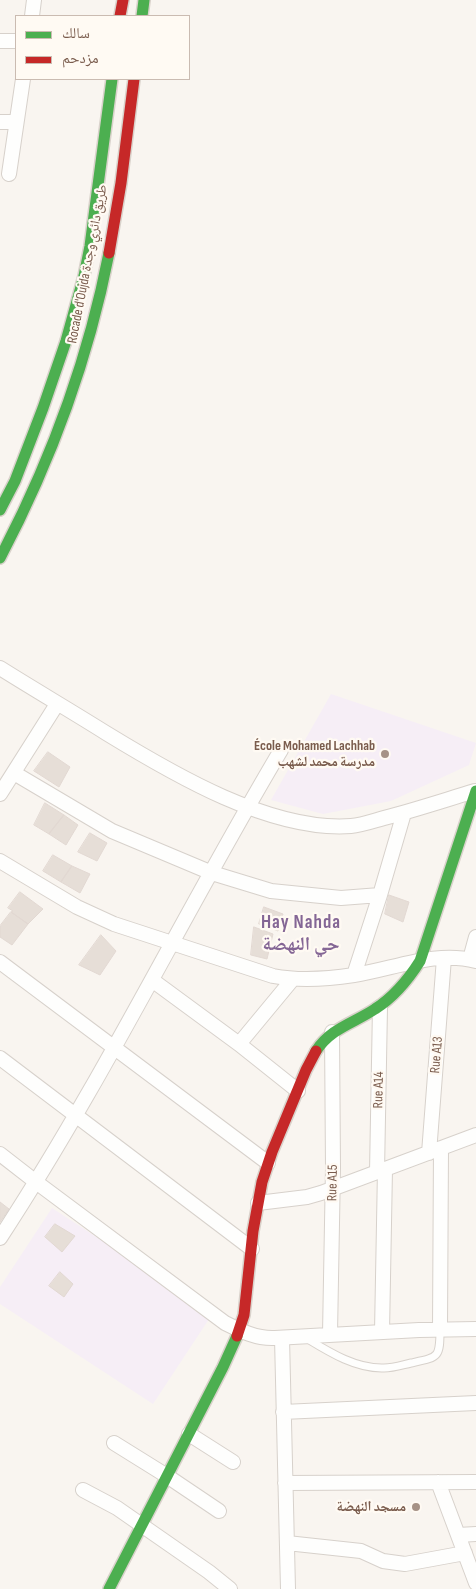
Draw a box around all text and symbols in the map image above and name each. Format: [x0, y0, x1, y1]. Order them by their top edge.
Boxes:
legend [15, 15, 190, 80]
text: سالك [62, 24, 90, 43]
text: مزدحم [62, 49, 99, 68]
street label: Rocade d'Oujda طريق دائري وجدة [64, 183, 112, 345]
place label: École Mohamed Lachhab مدرسة محمد لشهب [254, 738, 375, 770]
marker: École Mohamed Lachhab مدرسة محمد لشهب [379, 748, 391, 760]
district label: Hay Nahda حي النهضة [260, 912, 342, 956]
street label: Rue A13 [427, 1036, 447, 1074]
street label: Rue A14 [370, 1071, 388, 1109]
street label: Rue A15 [324, 1165, 342, 1201]
place label: مسجد النهضة [336, 1499, 406, 1515]
marker: مسجد النهضة [410, 1501, 422, 1513]

